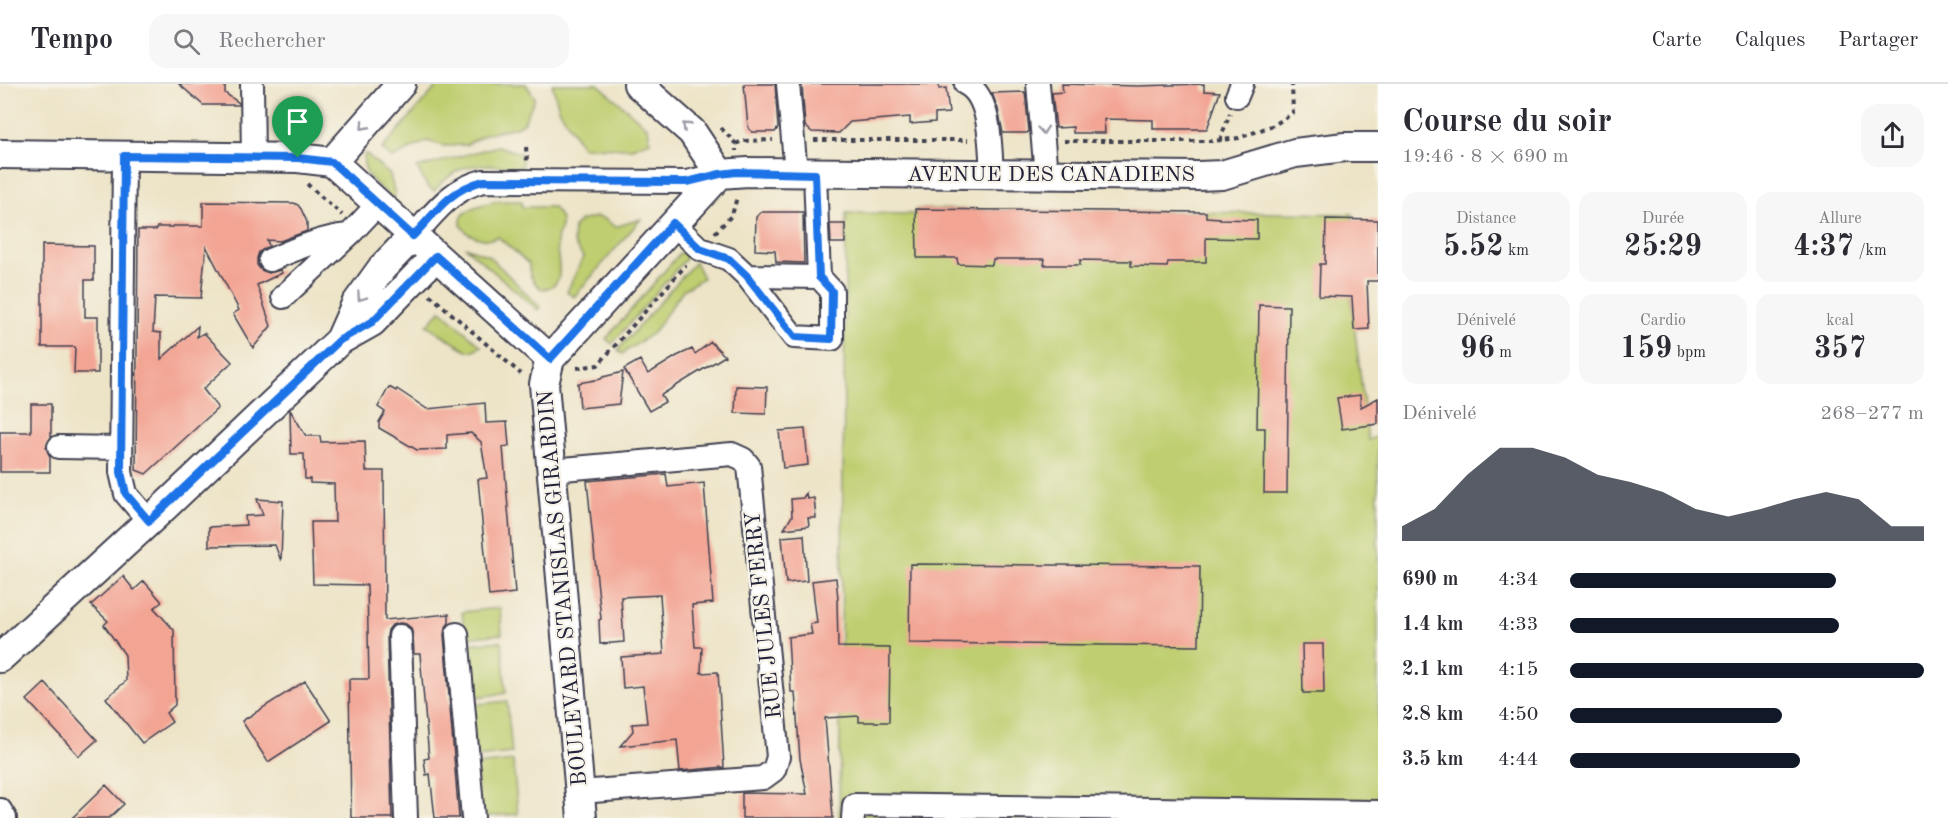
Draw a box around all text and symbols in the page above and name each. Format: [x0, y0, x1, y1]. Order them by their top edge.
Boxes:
search box [149, 14, 569, 68]
icon: search [170, 25, 203, 58]
text: Tempo [30, 27, 113, 55]
text: Rechercher [218, 30, 326, 52]
text: Carte [1652, 30, 1702, 51]
text: Calques [1735, 30, 1805, 51]
text: Partager [1838, 30, 1918, 51]
pin [272, 96, 323, 158]
button: share [1861, 104, 1924, 167]
icon: arrive [281, 105, 314, 138]
text: Course du soir [1402, 106, 1612, 139]
one-way arrow [360, 119, 371, 130]
one-way arrow [682, 122, 693, 133]
one-way arrow [1036, 125, 1049, 134]
text: 19:46 · 8 × 690 m [1402, 147, 1569, 167]
street label: AVENUE DES CANADIENS [907, 164, 1195, 186]
text: Distance [1456, 211, 1516, 227]
text: Durée [1642, 211, 1684, 227]
text: Allure [1818, 211, 1862, 227]
text: 5.52 [1443, 232, 1504, 262]
text: 25:29 [1624, 232, 1702, 262]
text: 4:37 [1793, 232, 1854, 262]
text: km [1504, 243, 1529, 259]
text: /km [1854, 243, 1887, 259]
one-way arrow [357, 291, 368, 302]
text: Dénivelé [1456, 313, 1516, 329]
text: Cardio [1640, 313, 1686, 329]
text: kcal [1826, 313, 1854, 329]
text: 96 [1460, 334, 1495, 364]
text: 159 [1620, 334, 1672, 364]
text: 357 [1814, 334, 1866, 364]
text: m [1495, 345, 1512, 361]
text: bpm [1672, 345, 1706, 361]
street label: BOULEVARD STANISLAS GIRARDIN [535, 389, 591, 787]
text: Dénivelé [1402, 404, 1476, 424]
text: 268–277 m [1821, 404, 1924, 424]
street label: RUE JULES FERRY [742, 510, 786, 720]
text: 690 m [1402, 570, 1458, 590]
text: 4:34 [1498, 570, 1538, 590]
text: 1.4 km [1402, 615, 1464, 635]
text: 4:33 [1498, 615, 1538, 635]
text: 2.1 km [1402, 660, 1464, 680]
text: 4:15 [1498, 660, 1538, 680]
text: 2.8 km [1402, 705, 1464, 725]
text: 4:50 [1498, 705, 1538, 725]
text: 3.5 km [1402, 750, 1464, 770]
text: 4:44 [1498, 750, 1538, 770]

